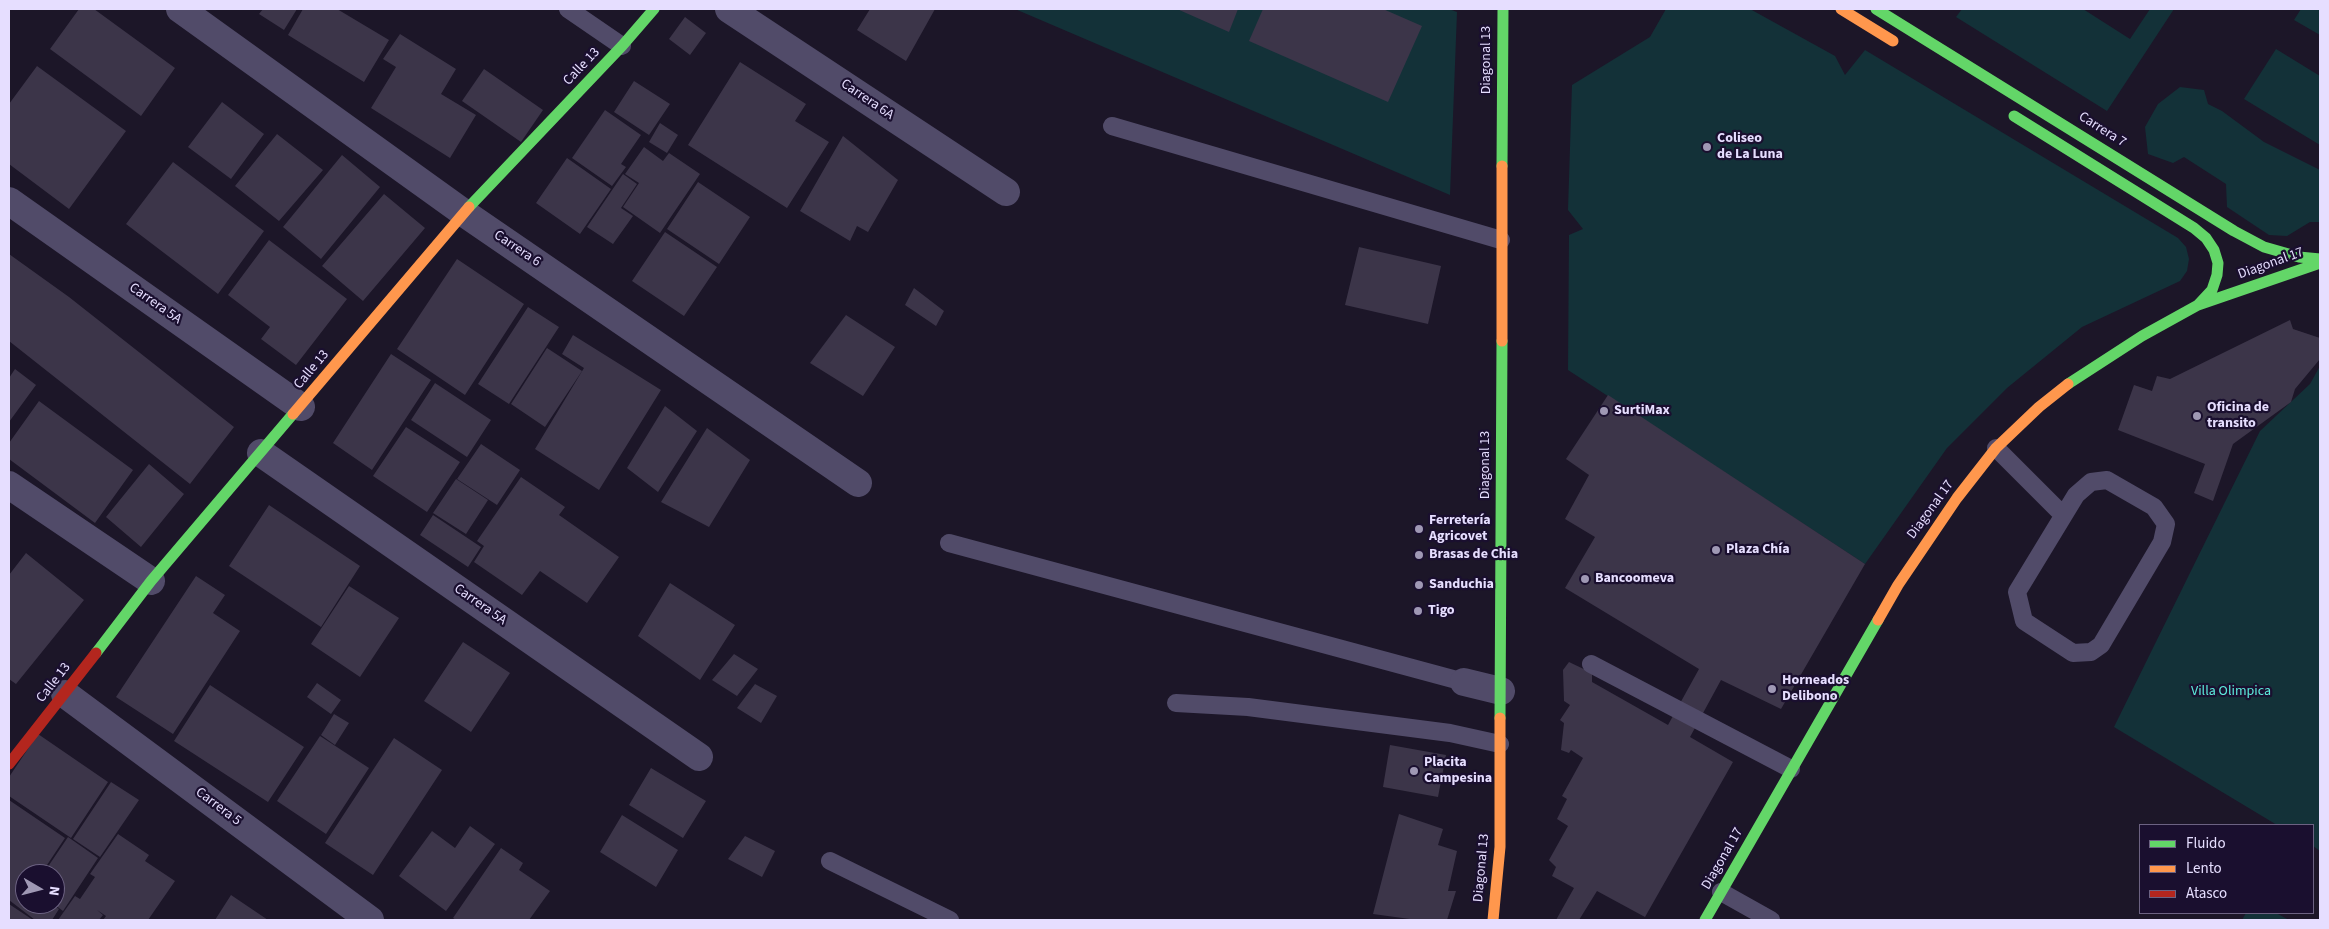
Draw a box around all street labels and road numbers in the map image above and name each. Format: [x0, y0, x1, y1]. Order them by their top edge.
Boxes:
street label: Diagonal 13 [1479, 26, 1495, 94]
street label: Calle 13 [560, 45, 604, 89]
street label: Carrera 6A [837, 76, 897, 124]
street label: Carrera 7 [2075, 109, 2129, 151]
street label: Carrera 6 [490, 227, 544, 271]
street label: Diagonal 17 [2236, 244, 2306, 284]
street label: Carrera 5A [125, 280, 185, 328]
street label: Calle 13 [291, 347, 333, 393]
street label: Diagonal 13 [1478, 431, 1494, 499]
street label: Diagonal 17 [1904, 477, 1958, 543]
street label: Carrera 5A [450, 581, 510, 629]
street label: Calle 13 [33, 660, 75, 706]
street label: Carrera 5 [192, 784, 244, 830]
street label: Diagonal 17 [1699, 825, 1747, 893]
street label: Diagonal 13 [1471, 833, 1493, 903]

